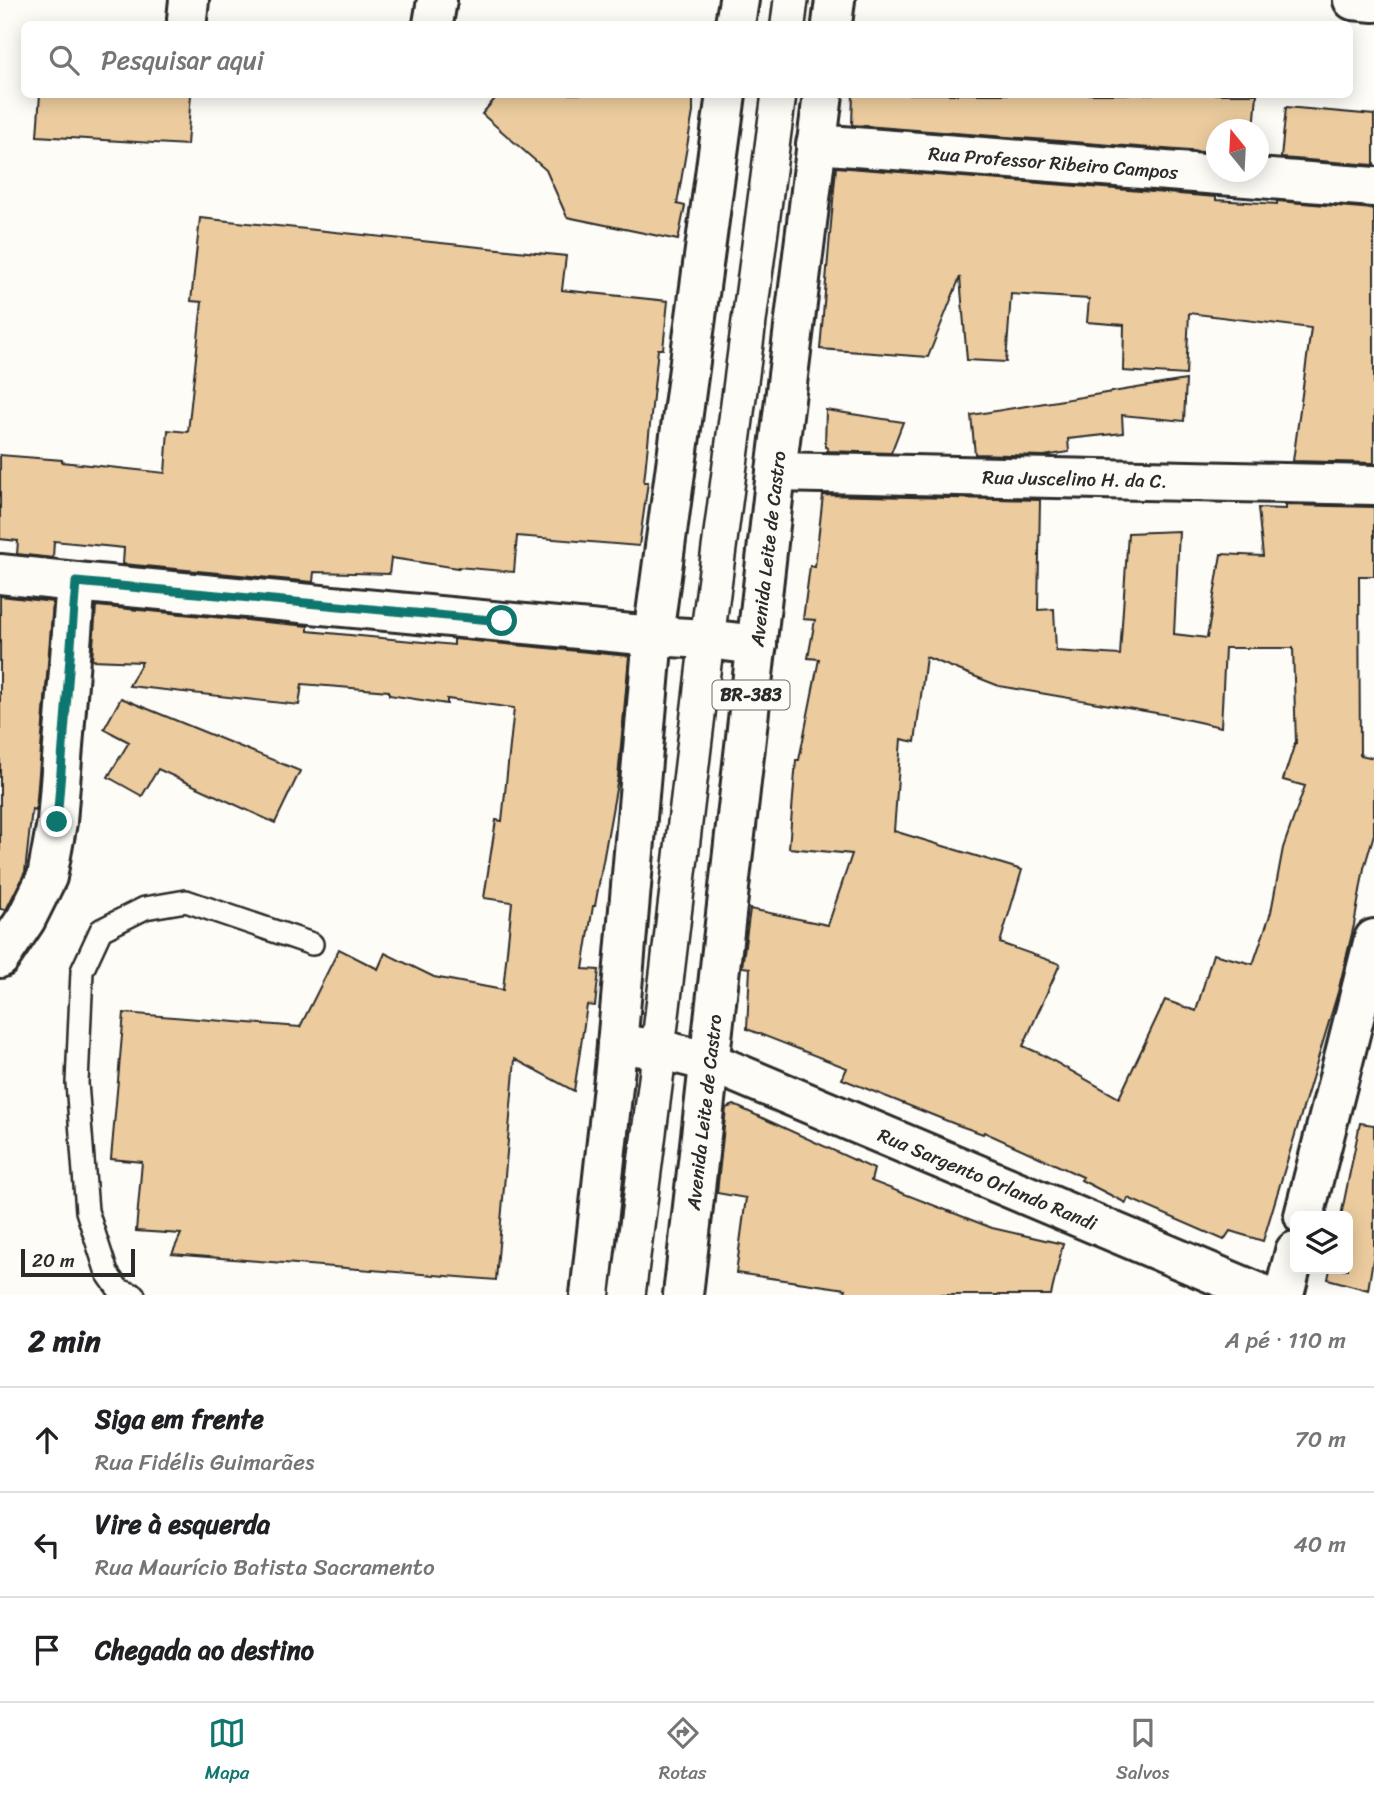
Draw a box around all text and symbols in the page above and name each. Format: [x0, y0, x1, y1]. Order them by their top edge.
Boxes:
search box [21, 21, 1353, 98]
text: Pesquisar aqui [101, 37, 264, 83]
icon: search [45, 41, 83, 79]
north arrow [1206, 119, 1269, 182]
street label: Rua Professor Ribeiro Campos [927, 136, 1180, 188]
street label: Avenida Leite de Castro [740, 449, 795, 649]
street label: Rua Juscelino H. da C. [982, 460, 1168, 497]
route start [486, 605, 517, 636]
road number: BR-383 [712, 680, 790, 710]
route end [41, 806, 72, 837]
street label: Avenida Leite de Castro [676, 1013, 731, 1213]
street label: Rua Sargento Orlando Randi [873, 1118, 1103, 1240]
map controls [1290, 1211, 1353, 1274]
button: layers [1290, 1211, 1353, 1274]
text: 20 m [32, 1244, 75, 1277]
scale bar [21, 1246, 135, 1278]
text: 2 min [28, 1314, 101, 1368]
text: A pé · 110 m [1225, 1320, 1346, 1361]
text: Siga em frente [95, 1396, 264, 1442]
text: 70 m [1295, 1419, 1346, 1460]
icon: ahead [28, 1421, 66, 1459]
text: Rua Fidélis Guimarães [95, 1442, 314, 1483]
text: Vire à esquerda [95, 1501, 270, 1547]
text: 40 m [1293, 1524, 1346, 1565]
icon: left [28, 1526, 66, 1564]
text: Rua Maurício Batista Sacramento [95, 1547, 435, 1588]
text: Chegada ao destino [95, 1627, 314, 1673]
icon: arrive [28, 1631, 66, 1669]
tab: Mapa [205, 1714, 249, 1789]
tab: Rotas [659, 1714, 707, 1789]
tab: Salvos [1116, 1714, 1169, 1789]

